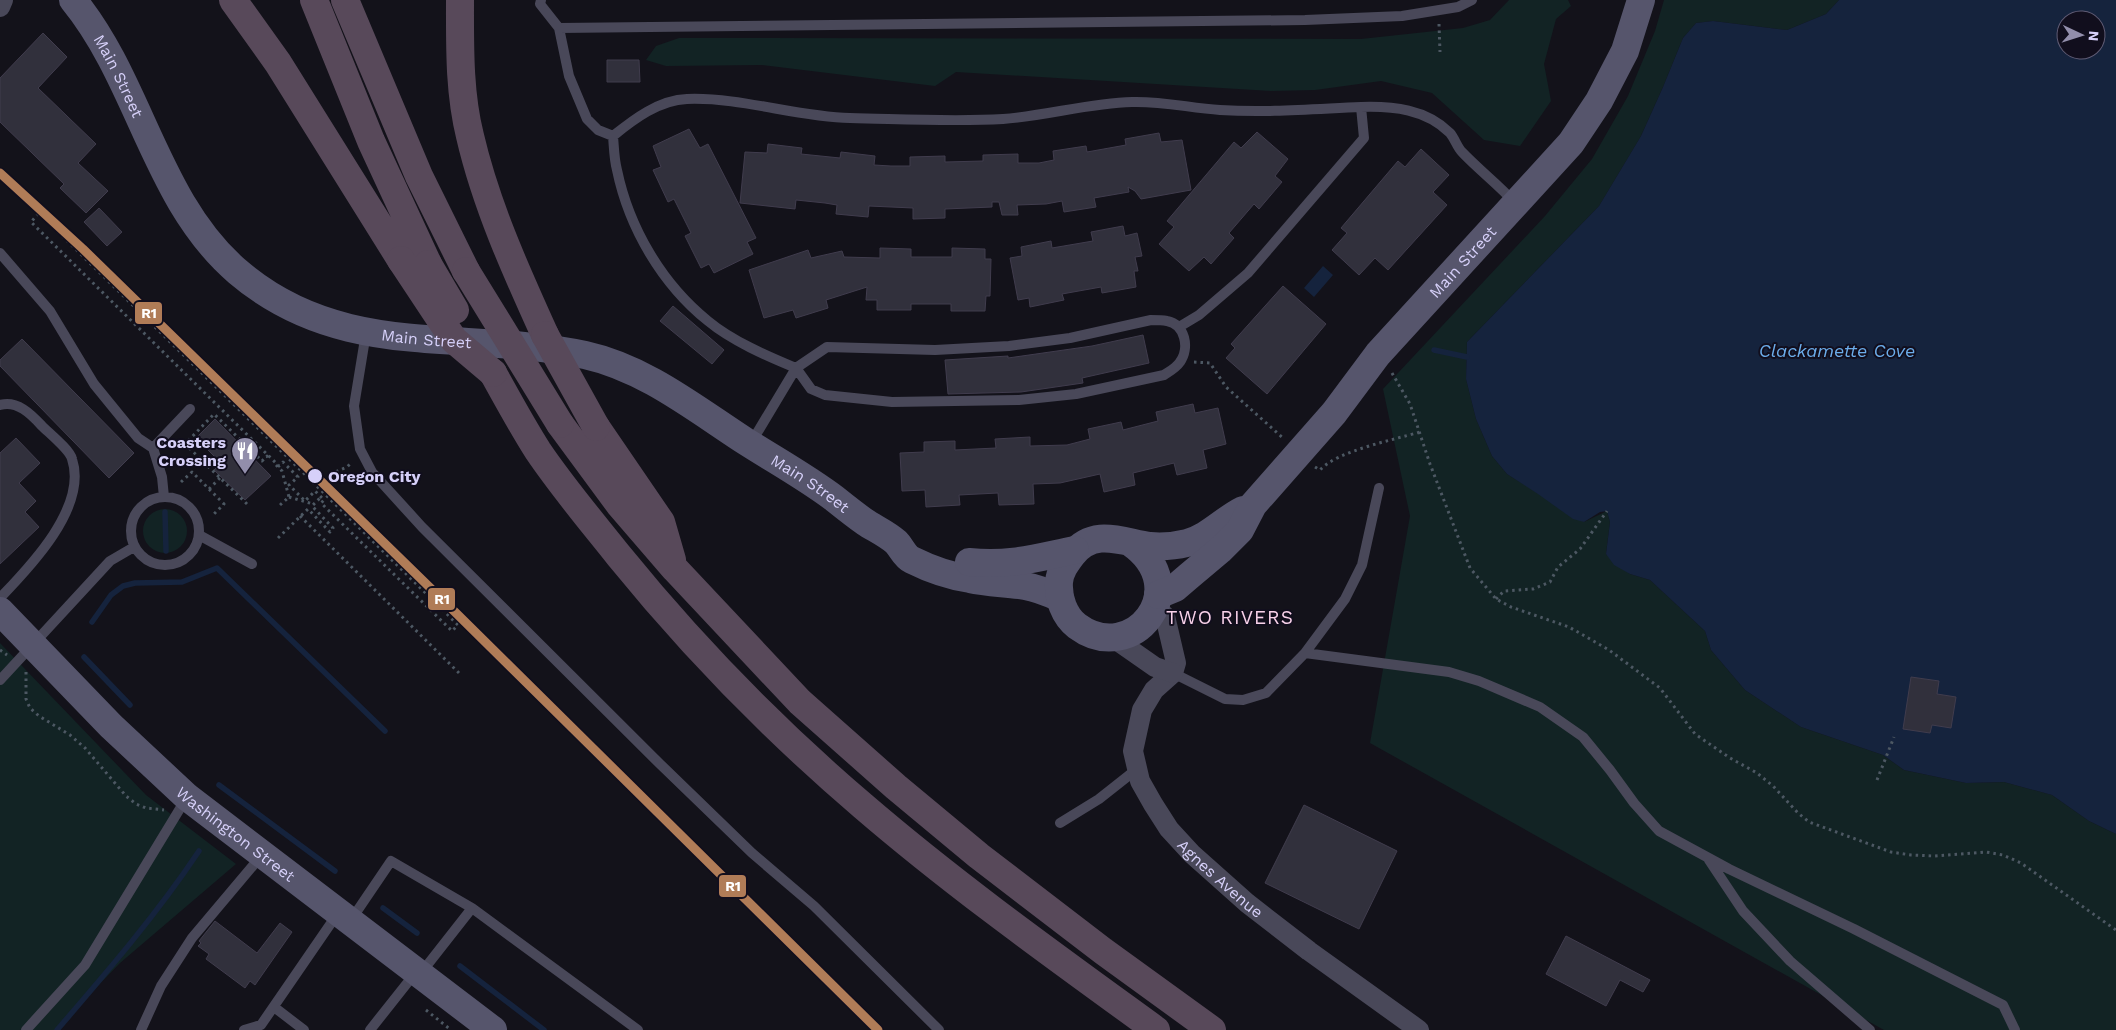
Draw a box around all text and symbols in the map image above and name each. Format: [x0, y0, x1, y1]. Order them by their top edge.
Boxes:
north arrow [2056, 10, 2106, 60]
text: N [2086, 30, 2102, 42]
street label: Main Street [90, 31, 147, 121]
street label: Main Street [1425, 222, 1501, 302]
line badge: R1 [134, 301, 163, 325]
text: R1 [141, 305, 157, 321]
street label: Main Street [380, 325, 472, 352]
water label: Clackamette Cove [1759, 340, 1915, 361]
place label: Coasters Crossing [156, 433, 226, 470]
restaurant icon: Coasters Crossing [230, 436, 260, 475]
street label: Main Street [767, 450, 853, 517]
marker: Oregon City [306, 467, 324, 485]
place label: Oregon City [328, 467, 421, 486]
line badge: R1 [427, 587, 456, 611]
text: R1 [434, 591, 450, 607]
district label: TWO RIVERS [1166, 606, 1294, 629]
street label: Washington Street [172, 783, 299, 886]
street label: Agnes Avenue [1173, 836, 1267, 922]
line badge: R1 [718, 874, 747, 898]
text: R1 [725, 878, 741, 894]

